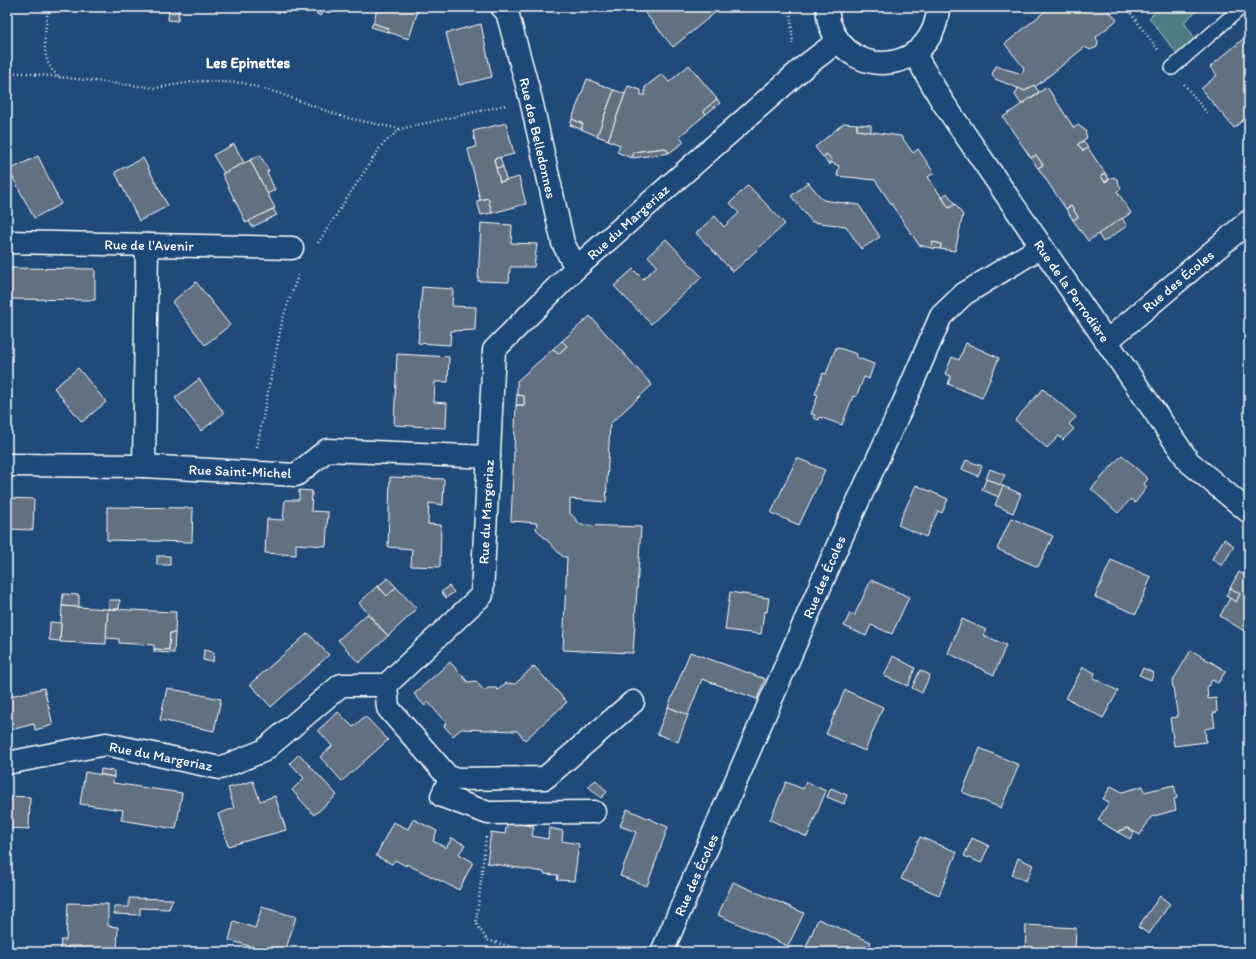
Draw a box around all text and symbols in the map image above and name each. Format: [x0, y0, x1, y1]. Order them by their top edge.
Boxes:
district label: Les Epinettes [206, 54, 291, 73]
street label: Rue des Belledonnes [515, 76, 560, 200]
street label: Rue du Margeriaz [584, 181, 673, 264]
street label: Rue de l'Avenir [104, 236, 194, 255]
street label: Rue de la Perrodière [1030, 237, 1113, 346]
street label: Rue des Écoles [1139, 247, 1218, 316]
street label: Rue du Margeriaz [475, 459, 498, 565]
street label: Rue Saint-Michel [188, 461, 292, 482]
street label: Rue des Écoles [799, 533, 850, 621]
street label: Rue du Margeriaz [108, 738, 215, 775]
street label: Rue des Écoles [671, 831, 722, 919]

